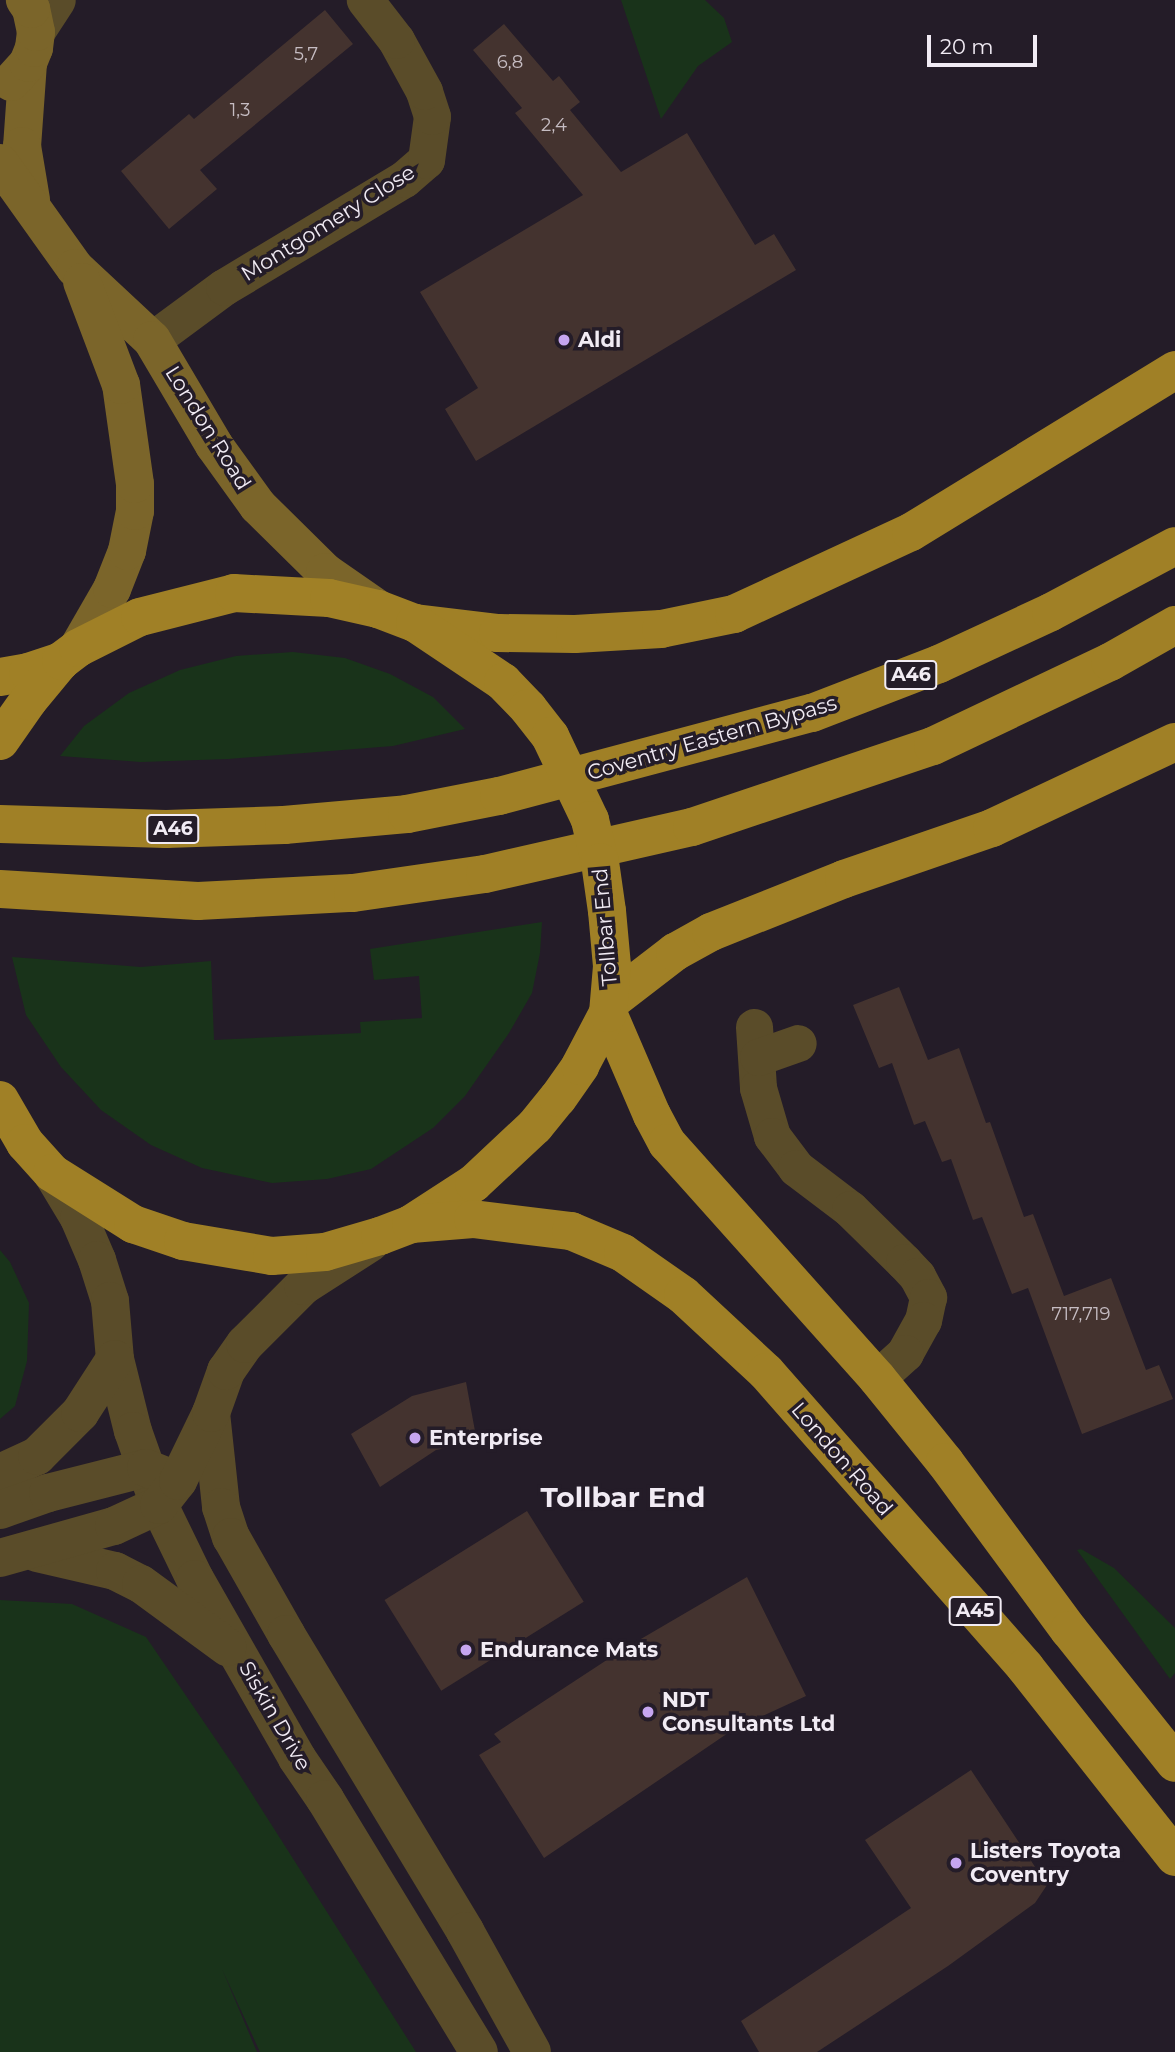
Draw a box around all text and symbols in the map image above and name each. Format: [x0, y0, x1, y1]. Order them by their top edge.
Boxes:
scale bar [930, 21, 1040, 65]
text: 20 m [940, 34, 994, 59]
house number: 5,7 [294, 43, 318, 65]
house number: 6,8 [497, 51, 523, 73]
house number: 1,3 [230, 99, 250, 121]
house number: 2,4 [541, 114, 567, 136]
street label: Montgomery Close [237, 159, 419, 287]
place label: Aldi [578, 327, 621, 353]
marker: Aldi [556, 332, 572, 348]
street label: London Road [160, 361, 256, 495]
road number: A46 [883, 660, 939, 690]
street label: Coventry Eastern Bypass [584, 690, 840, 786]
road number: A46 [145, 814, 201, 844]
street label: Tollbar End [587, 867, 623, 987]
house number: 717,719 [1052, 1303, 1110, 1325]
street label: London Road [786, 1397, 898, 1521]
place label: Enterprise [429, 1425, 543, 1451]
marker: Enterprise [407, 1430, 423, 1446]
district label: Tollbar End [541, 1480, 705, 1514]
road number: A45 [947, 1596, 1003, 1626]
place label: Endurance Mats [480, 1637, 658, 1663]
marker: Endurance Mats [458, 1642, 474, 1658]
street label: Siskin Drive [234, 1657, 316, 1775]
place label: NDT Consultants Ltd [662, 1687, 835, 1737]
marker: NDT Consultants Ltd [640, 1704, 656, 1720]
place label: Listers Toyota Coventry [970, 1838, 1121, 1888]
marker: Listers Toyota Coventry [948, 1855, 964, 1871]

